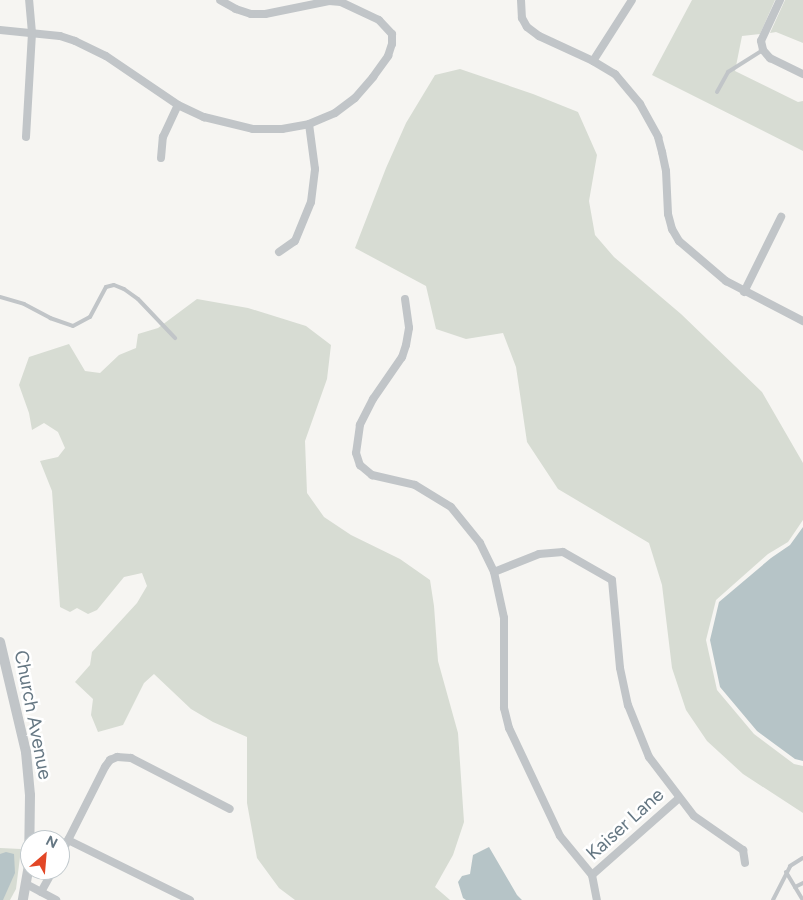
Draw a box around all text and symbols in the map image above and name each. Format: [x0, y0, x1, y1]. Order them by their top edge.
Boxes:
street label: Church Avenue [9, 648, 57, 782]
street label: Kaiser Lane [582, 783, 668, 865]
north arrow [20, 830, 70, 880]
text: N [43, 832, 60, 852]

